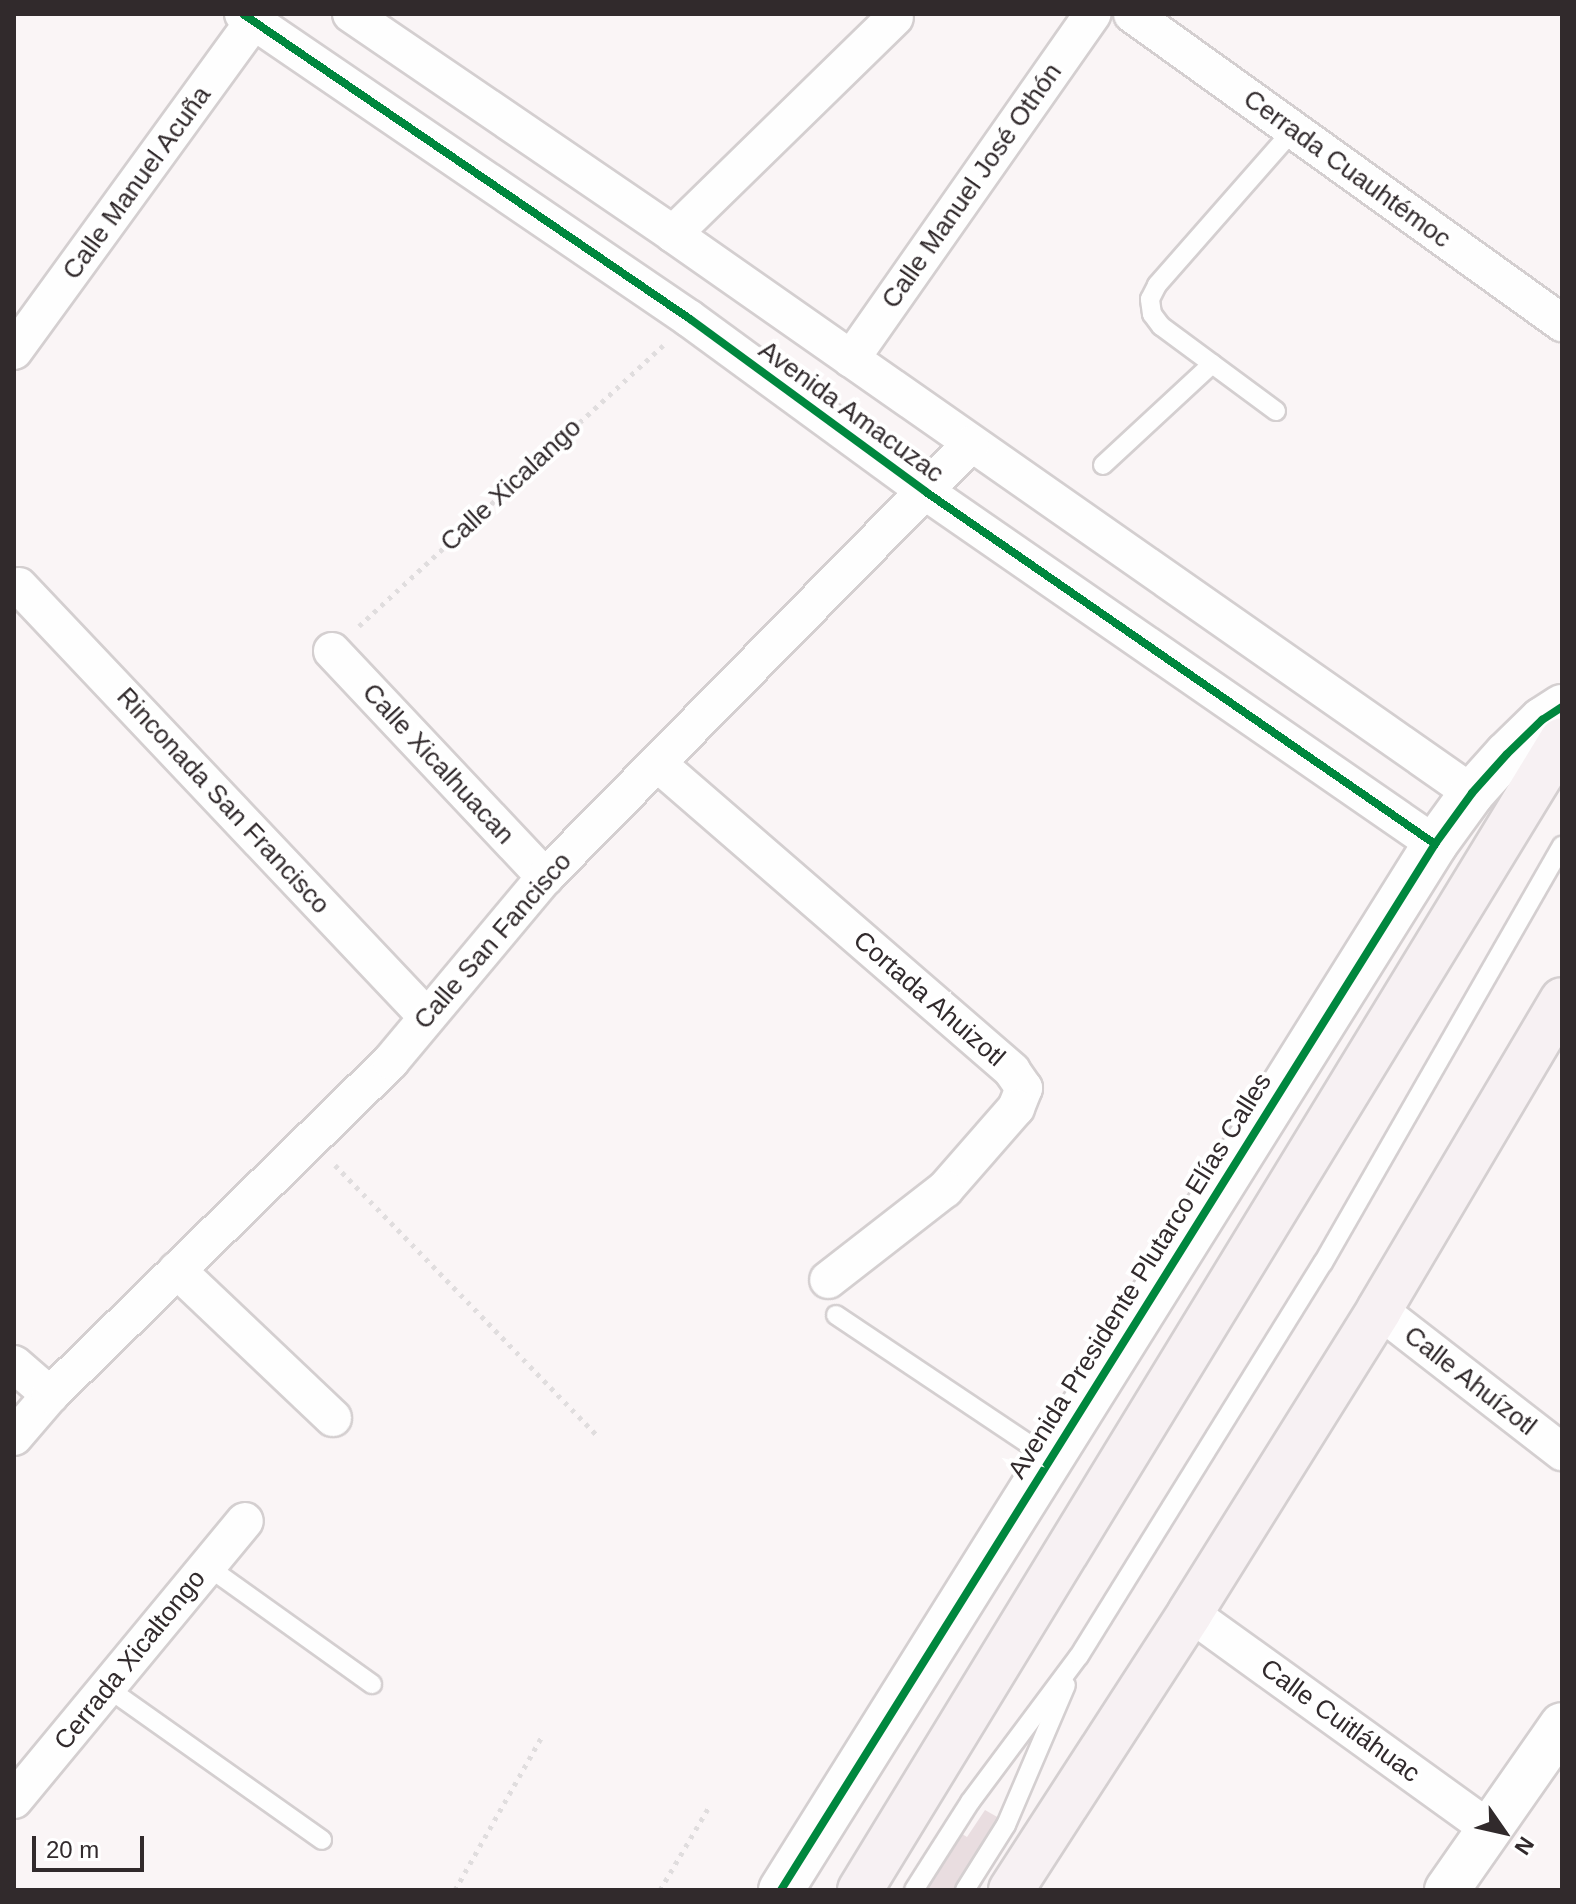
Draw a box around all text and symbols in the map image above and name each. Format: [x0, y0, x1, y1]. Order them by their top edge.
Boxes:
street label: Calle Manuel José Othón [875, 57, 1069, 315]
street label: Calle Manuel Acuña [56, 80, 218, 286]
street label: Cerrada Cuauhtémoc [1237, 83, 1457, 255]
street label: Avenida Amacuzac [752, 334, 950, 490]
street label: Calle Xicalango [434, 412, 588, 558]
street label: Calle Xicalhuacan [356, 677, 520, 851]
street label: Rinconada San Francisco [110, 681, 336, 921]
street label: Calle San Fancisco [408, 846, 578, 1036]
street label: Cortada Ahuizotl [846, 924, 1012, 1074]
street label: Avenida Presidente Plutarco Elías Calles [1002, 1068, 1278, 1484]
street label: Calle Ahuízotl [1397, 1319, 1543, 1443]
street label: Cerrada Xicaltongo [48, 1564, 212, 1756]
street label: Calle Cuitláhuac [1254, 1653, 1426, 1789]
north arrow [1464, 1792, 1544, 1872]
scale bar [36, 1820, 148, 1870]
text: N [1510, 1832, 1539, 1859]
text: 20 m [46, 1836, 99, 1863]

